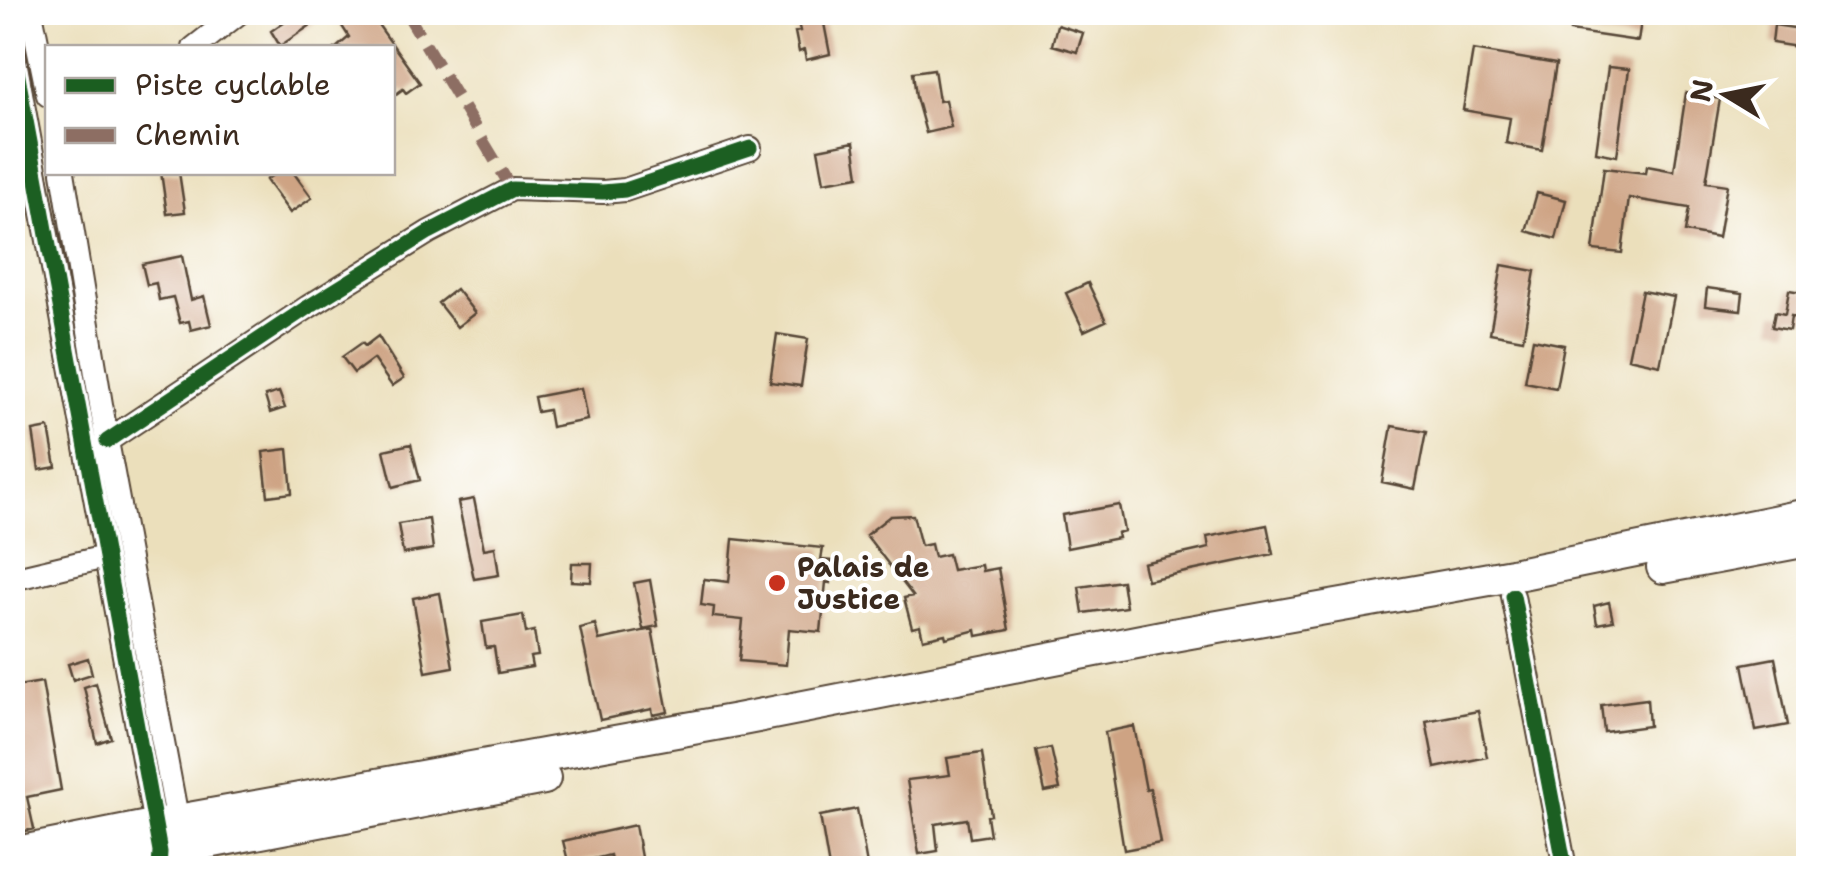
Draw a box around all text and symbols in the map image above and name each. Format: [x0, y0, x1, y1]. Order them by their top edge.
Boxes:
legend [45, 45, 395, 175]
north arrow [1676, 45, 1776, 145]
text: Piste cyclable [135, 64, 331, 105]
text: N [1681, 76, 1722, 105]
text: Chemin [135, 114, 240, 155]
place label: Palais de Justice [797, 548, 930, 618]
marker: Palais de Justice [766, 572, 788, 594]

